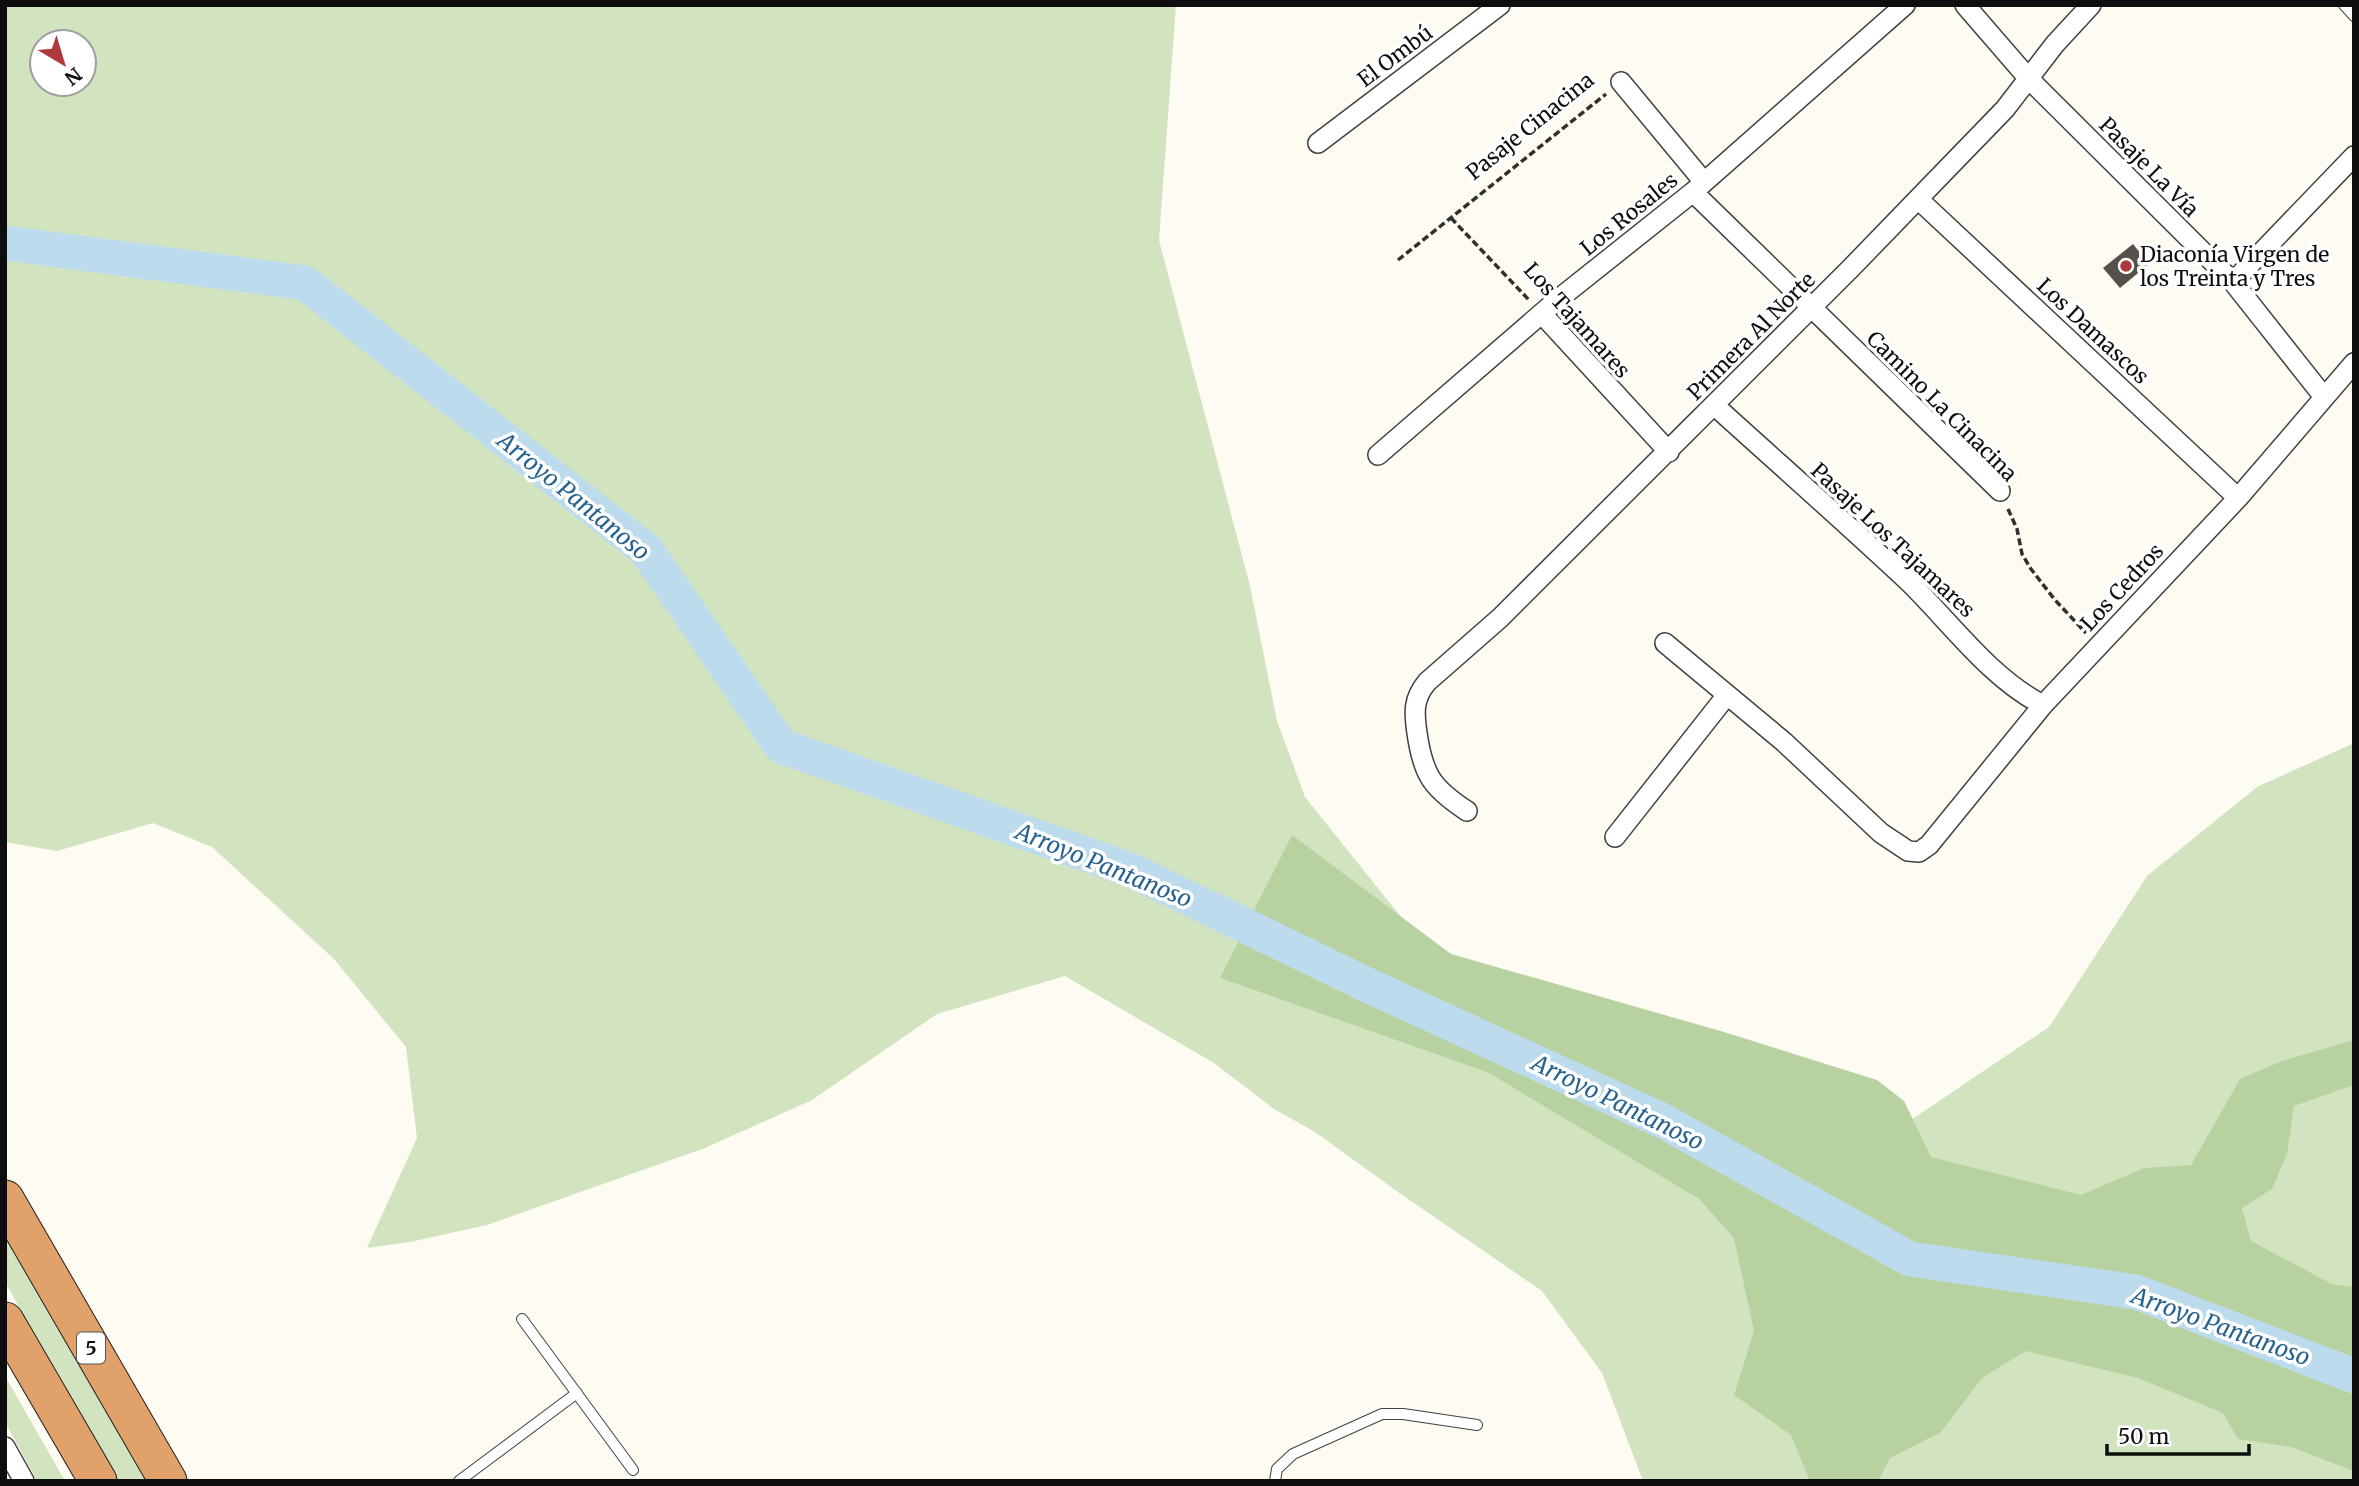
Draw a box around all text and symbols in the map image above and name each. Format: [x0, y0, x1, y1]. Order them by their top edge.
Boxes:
street label: El Ombú [1352, 19, 1438, 93]
north arrow [28, 28, 98, 98]
text: N [60, 62, 87, 90]
street label: Pasaje Cinacina [1461, 66, 1599, 186]
street label: Pasaje La Vía [2093, 111, 2205, 223]
street label: Los Rosales [1575, 167, 1683, 261]
place label: Diaconía Virgen de los Treinta y Tres [2140, 241, 2329, 292]
street label: Los Tajamares [1518, 257, 1636, 383]
marker: Diaconía Virgen de los Treinta y Tres [2118, 258, 2134, 274]
street label: Primera Al Norte [1681, 266, 1821, 406]
street label: Los Damascos [2031, 272, 2155, 390]
street label: Camino La Cinacina [1861, 325, 2023, 487]
water label: Arroyo Pantanoso [490, 424, 656, 566]
street label: Pasaje Los Tajamares [1805, 457, 1981, 623]
street label: Los Cedros [2075, 538, 2169, 636]
water label: Arroyo Pantanoso [1010, 816, 1196, 914]
water label: Arroyo Pantanoso [1526, 1047, 1709, 1156]
water label: Arroyo Pantanoso [2126, 1280, 2314, 1372]
road number: 5 [77, 1332, 105, 1364]
scale bar [2107, 1412, 2249, 1456]
text: 50 m [2118, 1423, 2169, 1450]

